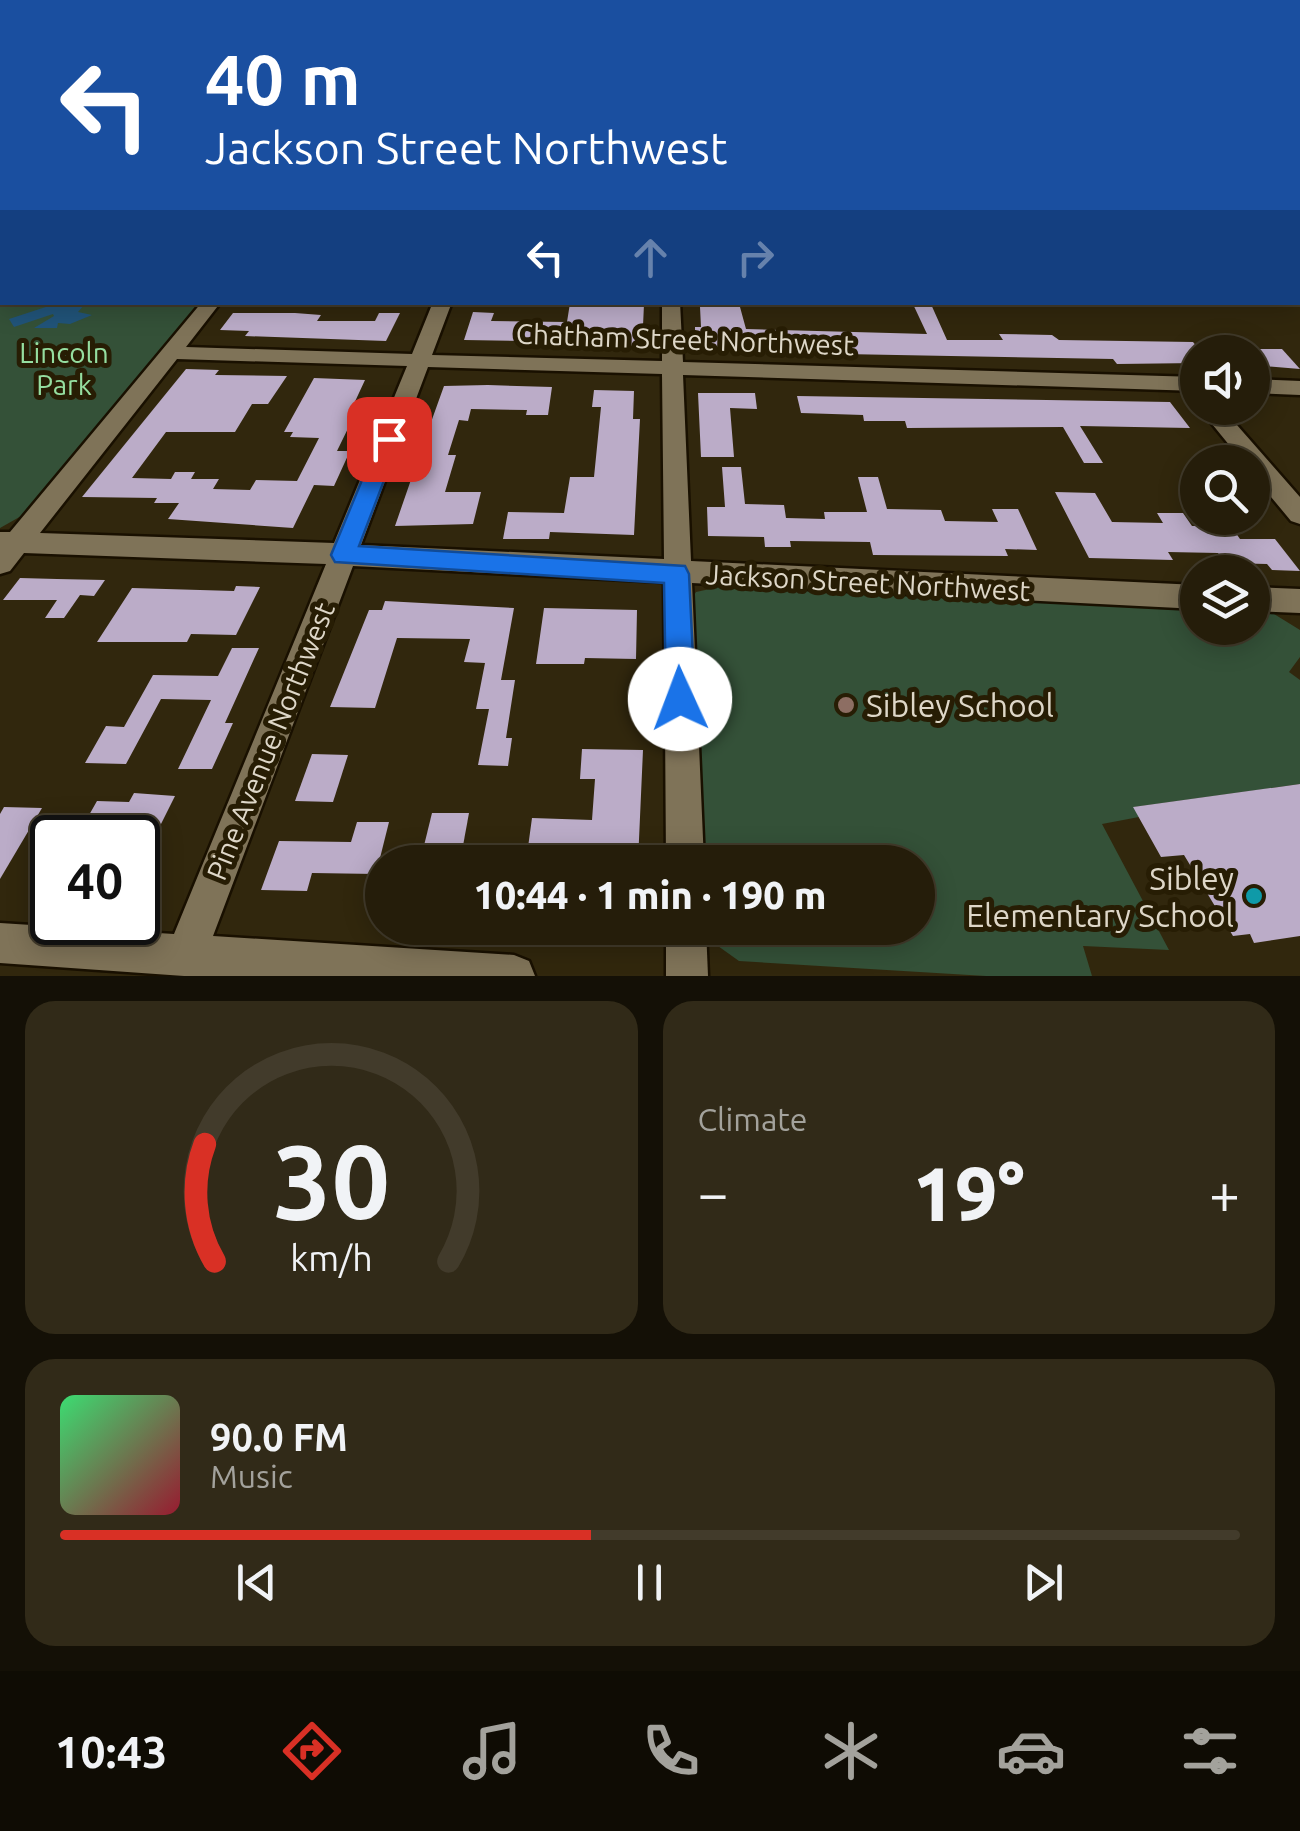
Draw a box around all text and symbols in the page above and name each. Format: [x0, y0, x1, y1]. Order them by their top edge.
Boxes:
icon: left [40, 40, 170, 170]
text: 40 m [205, 40, 361, 118]
text: Jackson Street Northwest [205, 122, 728, 173]
icon: left [518, 230, 573, 285]
icon: ahead [623, 230, 678, 285]
icon: right [728, 230, 783, 285]
street label: Chatham Street Northwest [515, 318, 855, 360]
map controls [1180, 335, 1270, 645]
button: sound [1180, 335, 1270, 425]
park label: Lincoln Park [19, 337, 109, 400]
pin [347, 397, 432, 482]
icon: arrive [362, 412, 417, 467]
button: search [1180, 445, 1270, 535]
button: layers [1180, 555, 1270, 645]
street label: Jackson Street Northwest [705, 558, 1031, 606]
street label: Pine Avenue Northwest [200, 598, 340, 884]
position arrow [628, 647, 732, 751]
place label: Sibley School [866, 687, 1054, 723]
marker: Sibley School [835, 694, 857, 716]
speed limit sign: 40 [30, 815, 160, 945]
place label: Sibley Elementary School [966, 860, 1234, 933]
text: 10:44 · 1 min · 190 m [473, 874, 827, 916]
marker: Sibley Elementary School [1243, 885, 1265, 907]
text: Climate [698, 1101, 808, 1137]
text: 30 [273, 1122, 390, 1239]
text: 19° [913, 1151, 1025, 1235]
text: − [698, 1162, 729, 1223]
text: + [1209, 1162, 1240, 1223]
text: km/h [290, 1238, 373, 1278]
text: 90.0 FM [210, 1416, 348, 1458]
text: Music [210, 1458, 293, 1494]
icon: previous [229, 1555, 284, 1610]
icon: pause [622, 1555, 677, 1610]
icon: next [1016, 1555, 1071, 1610]
icon: directions [277, 1716, 347, 1786]
icon: music [457, 1716, 527, 1786]
icon: phone [636, 1716, 706, 1786]
icon: climate [816, 1716, 886, 1786]
icon: car [996, 1716, 1066, 1786]
icon: filters [1175, 1716, 1245, 1786]
text: 10:43 [55, 1726, 167, 1777]

